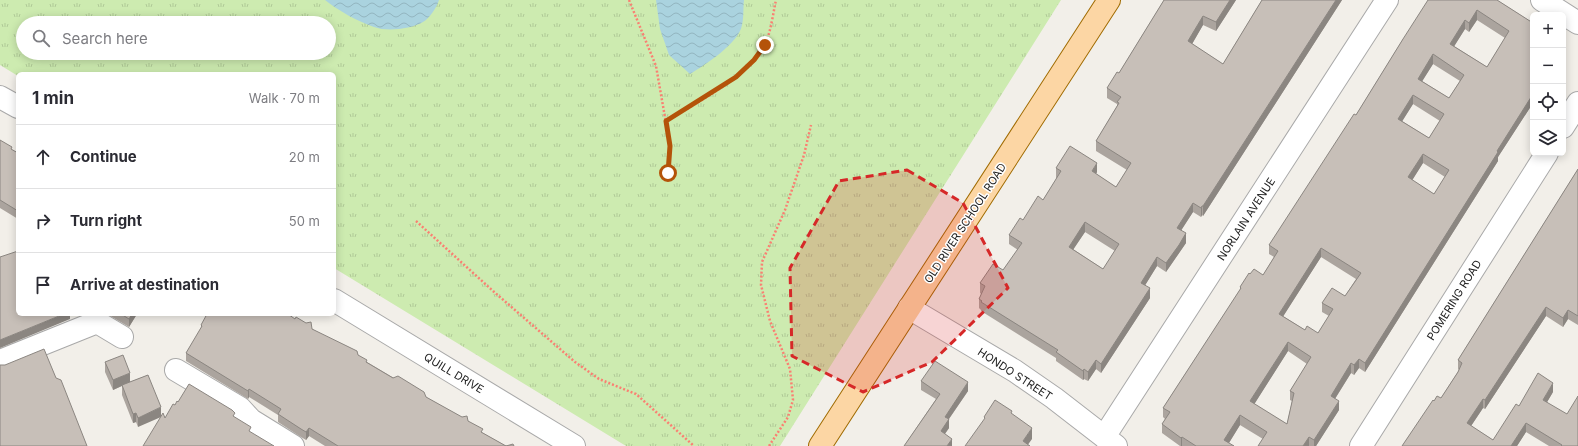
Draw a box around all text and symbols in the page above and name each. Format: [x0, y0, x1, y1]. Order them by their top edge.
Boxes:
map controls [1530, 12, 1566, 156]
button: + [1530, 12, 1566, 48]
search box [16, 16, 336, 60]
icon: search [30, 27, 52, 49]
text: Search here [62, 29, 148, 48]
route end [756, 36, 774, 54]
button: − [1530, 48, 1566, 84]
button: locate [1530, 84, 1566, 120]
text: 1 min [32, 88, 74, 108]
text: Walk · 70 m [249, 90, 320, 106]
button: layers [1530, 120, 1566, 156]
icon: ahead [32, 146, 54, 168]
text: Continue [70, 147, 137, 166]
text: 20 m [289, 149, 320, 165]
street label: OLD RIVER SCHOOL ROAD [921, 160, 1009, 286]
route start [659, 164, 677, 182]
street label: NORLAIN AVENUE [1214, 175, 1278, 263]
icon: right [32, 210, 54, 232]
text: Turn right [70, 211, 142, 230]
text: 50 m [289, 213, 320, 229]
street label: POMERING ROAD [1424, 257, 1484, 343]
icon: arrive [32, 274, 54, 296]
text: Arrive at destination [70, 275, 219, 294]
street label: HONDO STREET [975, 345, 1055, 403]
street label: QUILL DRIVE [422, 350, 486, 396]

